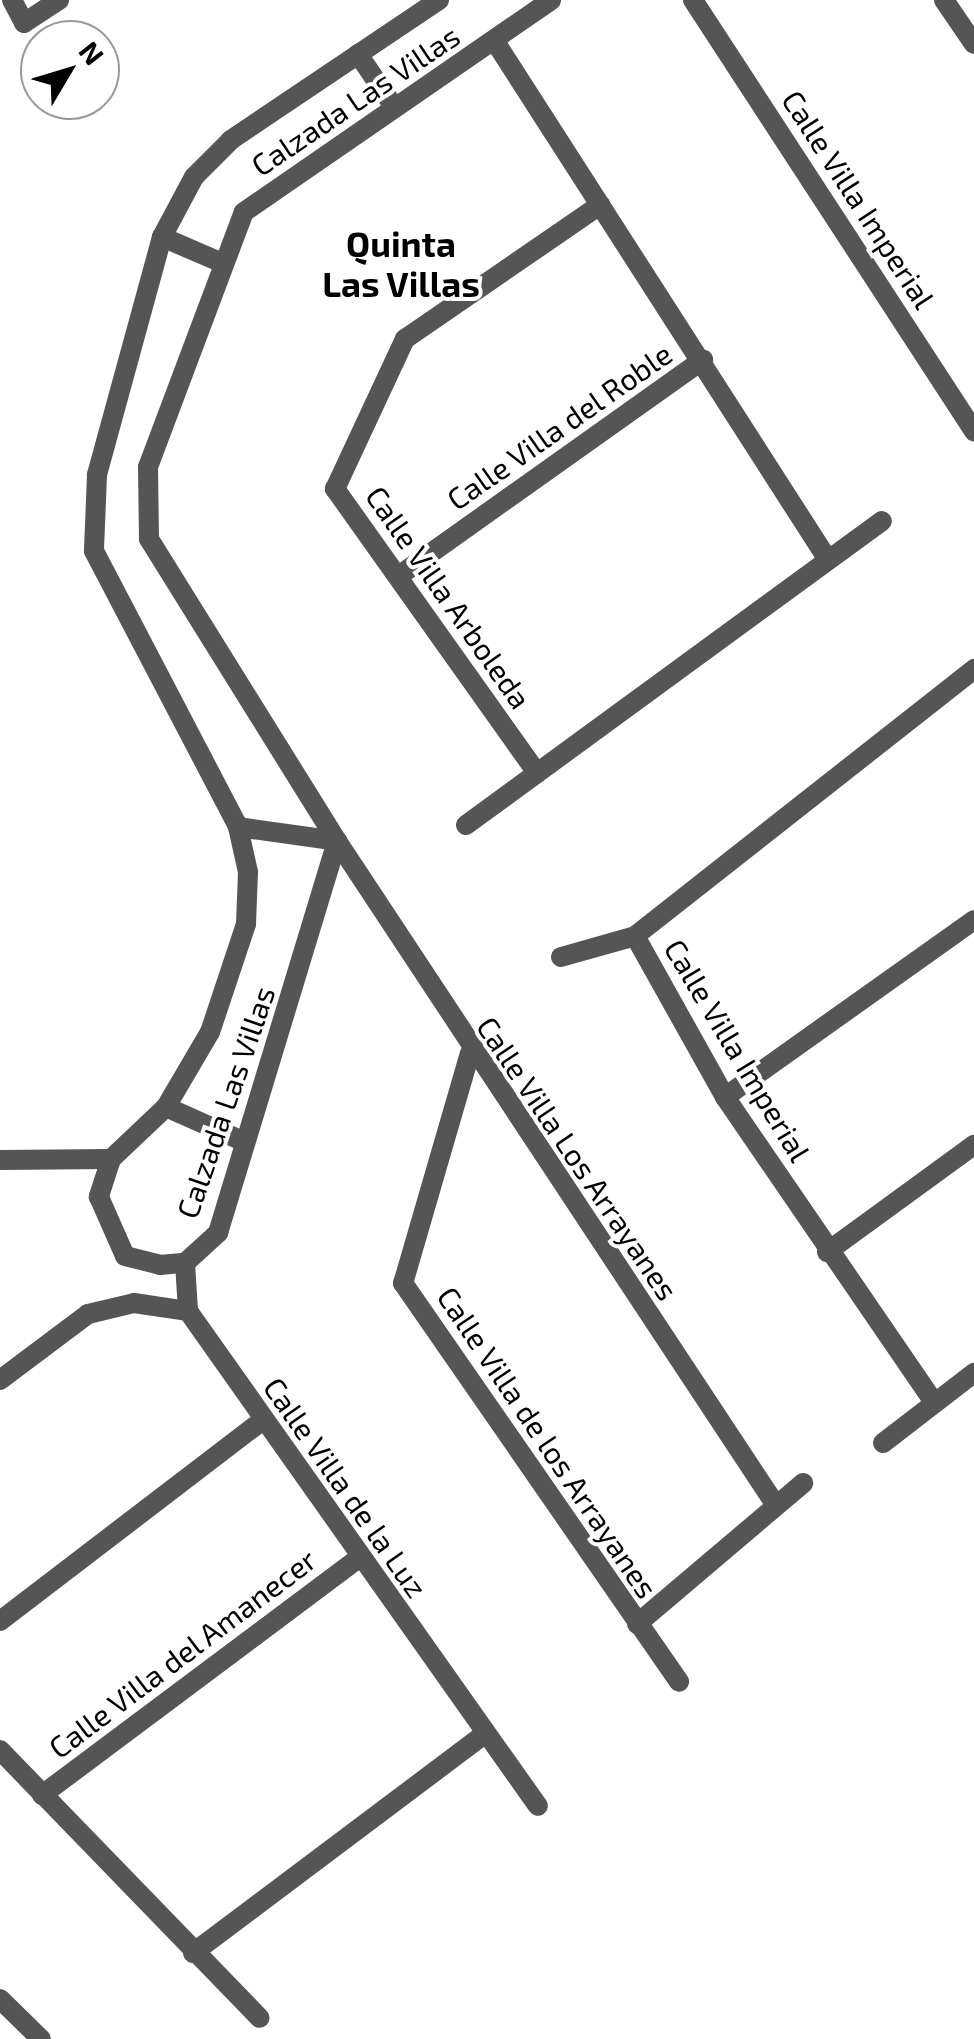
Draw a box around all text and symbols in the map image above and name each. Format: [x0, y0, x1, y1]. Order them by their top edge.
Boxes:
street label: Calzada Las Villas [244, 17, 466, 183]
north arrow [20, 20, 120, 120]
text: N [72, 34, 112, 71]
street label: Calle Villa Imperial [775, 83, 943, 315]
district label: Quinta Las Villas [322, 222, 480, 304]
street label: Calle Villa del Roble [439, 335, 679, 517]
street label: Calle Villa Arboleda [358, 478, 540, 716]
street label: Calle Villa Imperial [657, 932, 819, 1168]
street label: Calzada Las Villas [168, 981, 282, 1223]
street label: Calle Villa Los Arrayanes [469, 1009, 687, 1307]
street label: Calle Villa de los Arrayanes [430, 1279, 666, 1605]
street label: Calle Villa de la Luz [256, 1370, 436, 1604]
street label: Calle Villa del Amanecer [40, 1540, 324, 1766]

